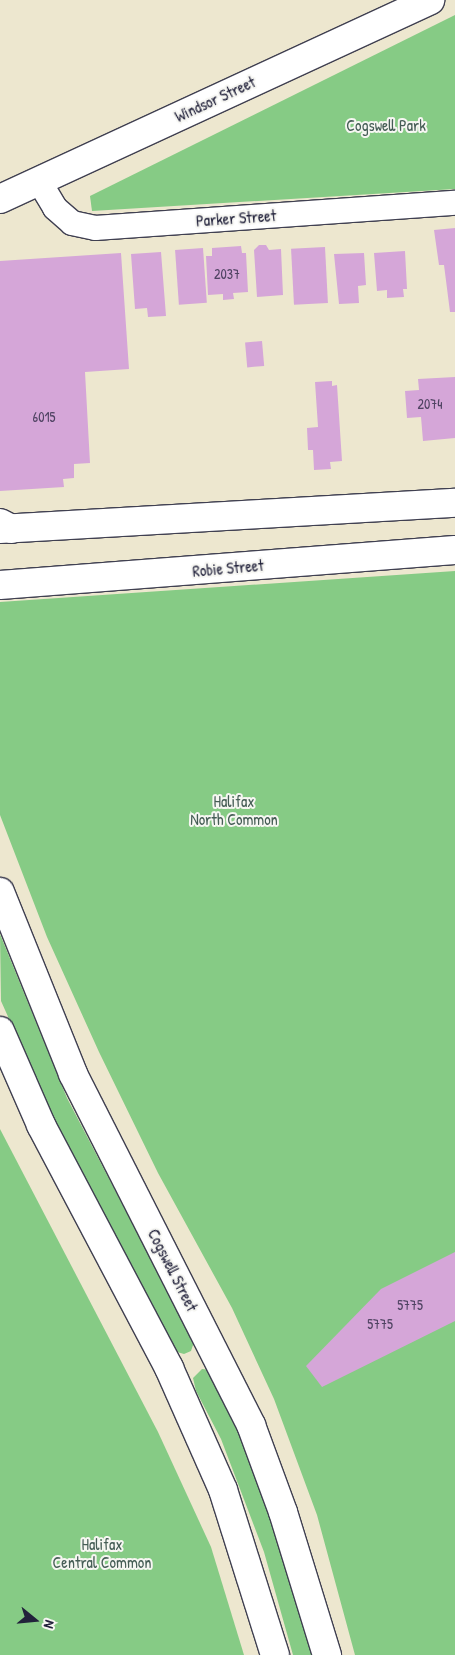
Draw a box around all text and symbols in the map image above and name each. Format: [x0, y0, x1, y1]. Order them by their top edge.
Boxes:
street label: Windsor Street [172, 72, 258, 126]
park label: Cogswell Park [346, 115, 426, 135]
street label: Parker Street [195, 206, 277, 230]
house number: 2037 [214, 266, 240, 282]
house number: 2074 [417, 396, 443, 412]
house number: 6015 [33, 409, 55, 425]
street label: Robie Street [192, 555, 264, 581]
park label: Halifax North Common [190, 791, 278, 829]
street label: Cogswell Street [144, 1226, 202, 1314]
house number: 5775 [397, 1297, 423, 1313]
house number: 5775 [367, 1316, 393, 1332]
park label: Halifax Central Common [53, 1534, 151, 1572]
north arrow [10, 1595, 60, 1645]
text: N [40, 1618, 60, 1631]

